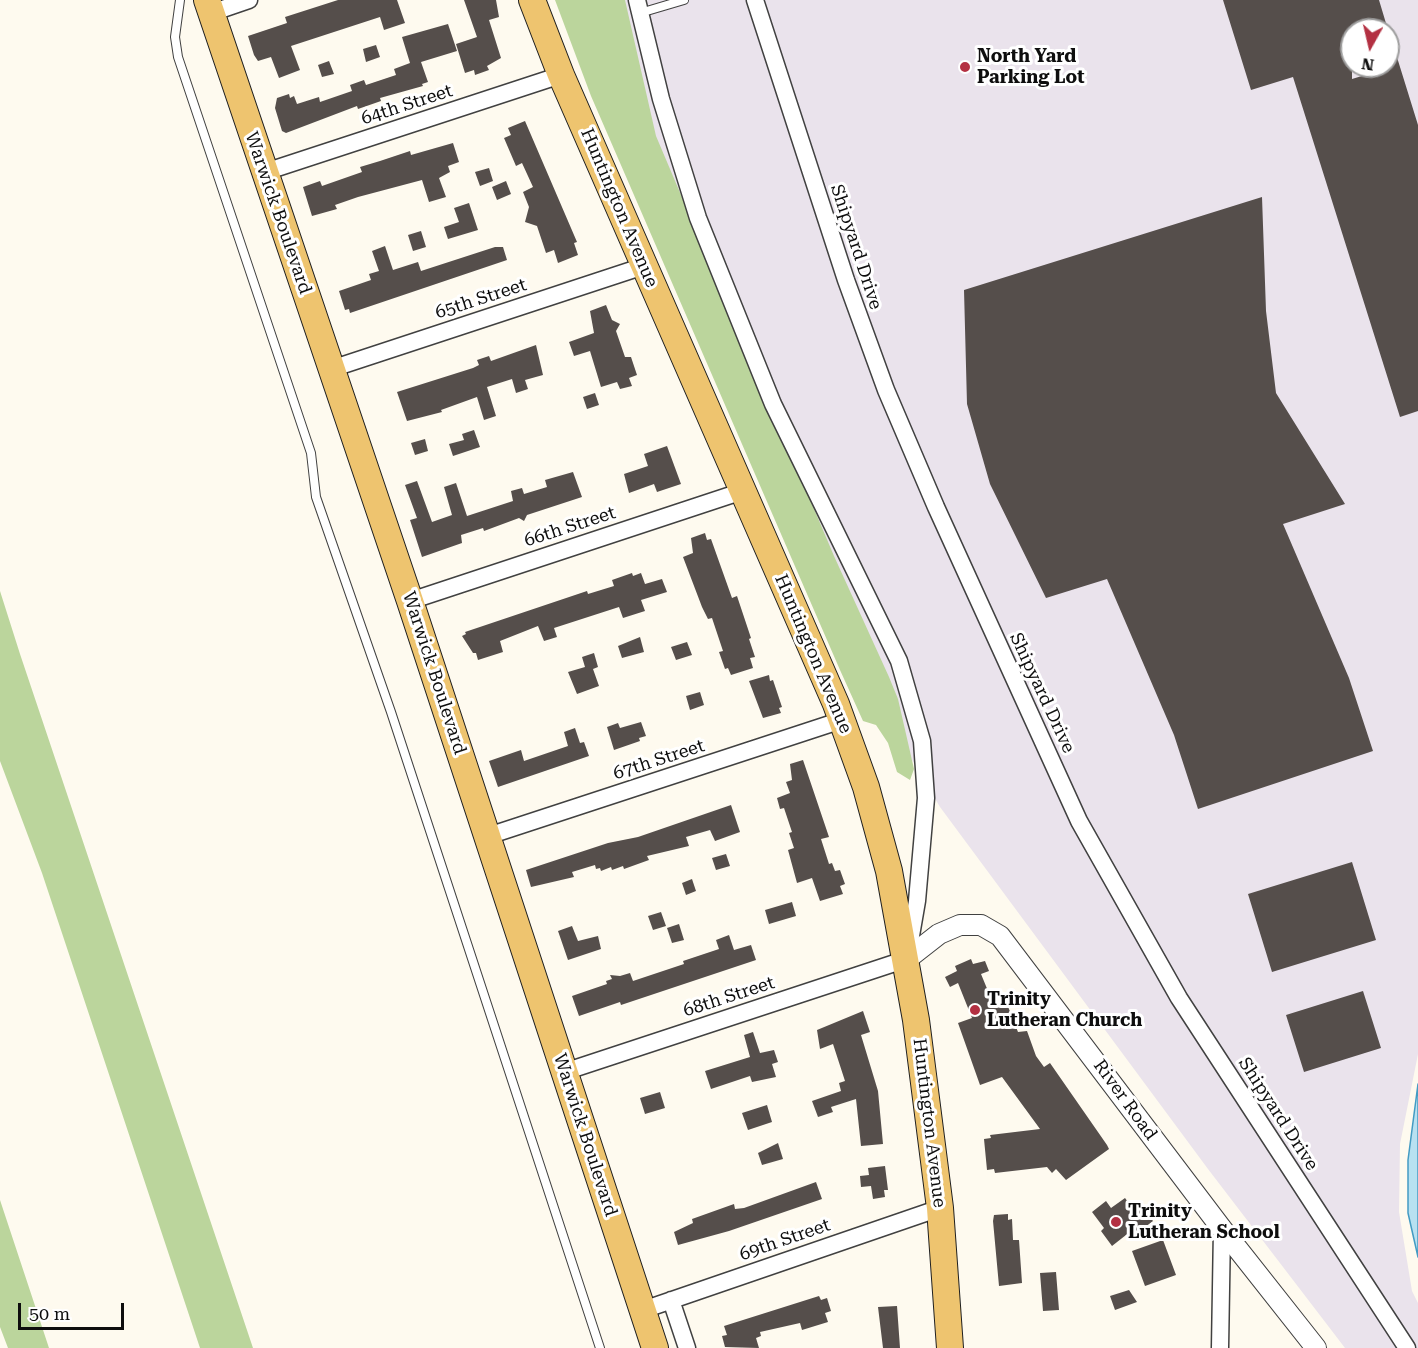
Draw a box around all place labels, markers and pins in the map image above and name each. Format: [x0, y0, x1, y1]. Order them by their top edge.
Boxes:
place label: North Yard Parking Lot [977, 46, 1084, 88]
marker: North Yard Parking Lot [958, 60, 972, 74]
place label: Trinity Lutheran Church [987, 989, 1142, 1032]
marker: Trinity Lutheran Church [968, 1003, 982, 1017]
place label: Trinity Lutheran School [1128, 1201, 1280, 1244]
marker: Trinity Lutheran School [1109, 1215, 1123, 1229]

